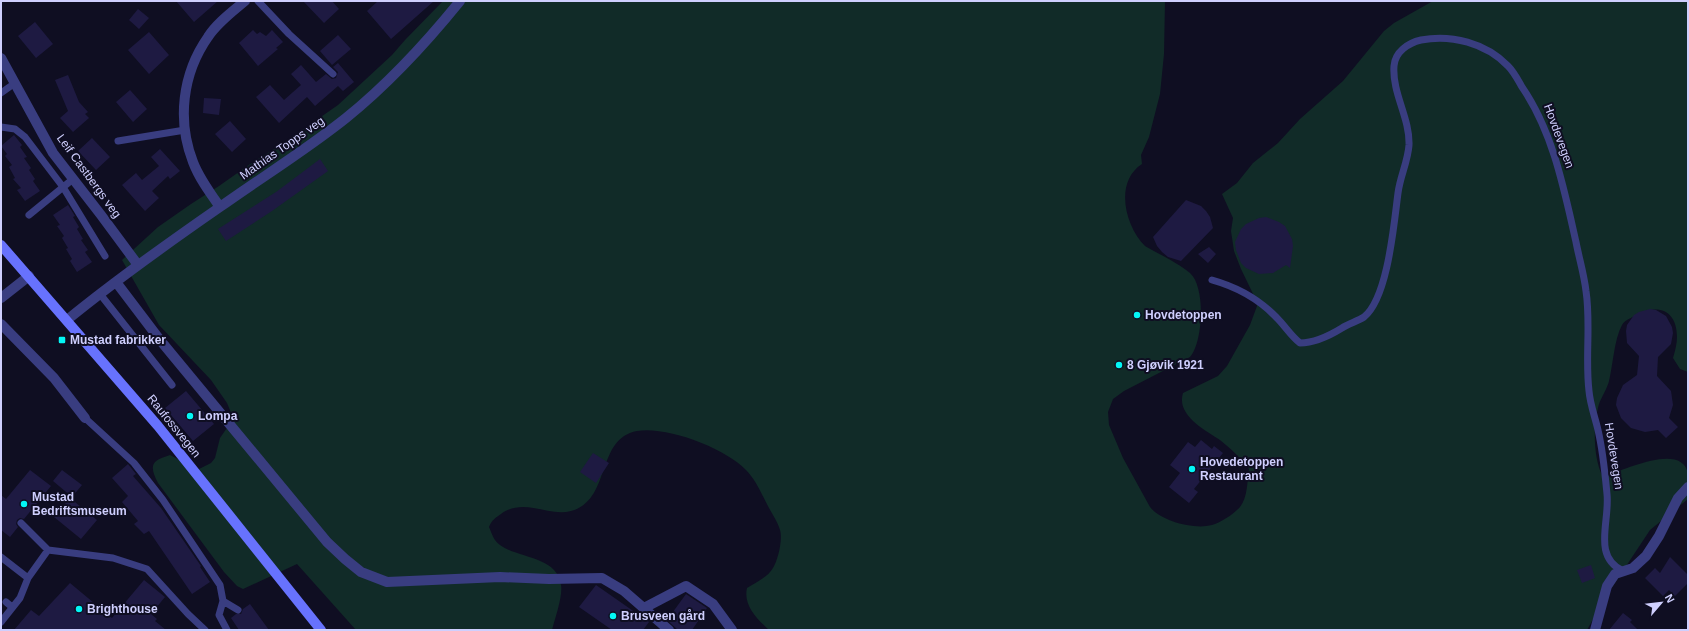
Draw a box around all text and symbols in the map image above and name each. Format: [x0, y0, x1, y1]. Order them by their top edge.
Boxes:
street label: Hovdevegen [1541, 102, 1577, 170]
street label: Mathias Topps veg [237, 114, 327, 182]
street label: Leif Castbergs veg [54, 131, 124, 221]
place label: Hovdetoppen [1145, 308, 1222, 322]
marker: Hovdetoppen [1132, 310, 1142, 320]
place label: Mustad fabrikker [70, 333, 166, 347]
marker: Mustad fabrikker [57, 335, 67, 345]
place label: 8 Gjøvik 1921 [1127, 358, 1204, 372]
marker: 8 Gjøvik 1921 [1114, 360, 1124, 370]
street label: Raufossvegen [144, 392, 204, 460]
place label: Lompa [198, 409, 238, 423]
marker: Lompa [185, 411, 195, 421]
street label: Hovdevegen [1602, 422, 1626, 490]
place label: Hovedetoppen Restaurant [1200, 455, 1283, 483]
marker: Hovedetoppen Restaurant [1187, 464, 1197, 474]
place label: Mustad Bedriftsmuseum [32, 490, 127, 518]
marker: Mustad Bedriftsmuseum [19, 499, 29, 509]
north arrow [1641, 583, 1681, 623]
text: N [1663, 592, 1677, 605]
place label: Brighthouse [87, 602, 158, 616]
marker: Brighthouse [74, 604, 84, 614]
place label: Brusveen gård [621, 609, 705, 623]
marker: Brusveen gård [608, 611, 618, 621]

